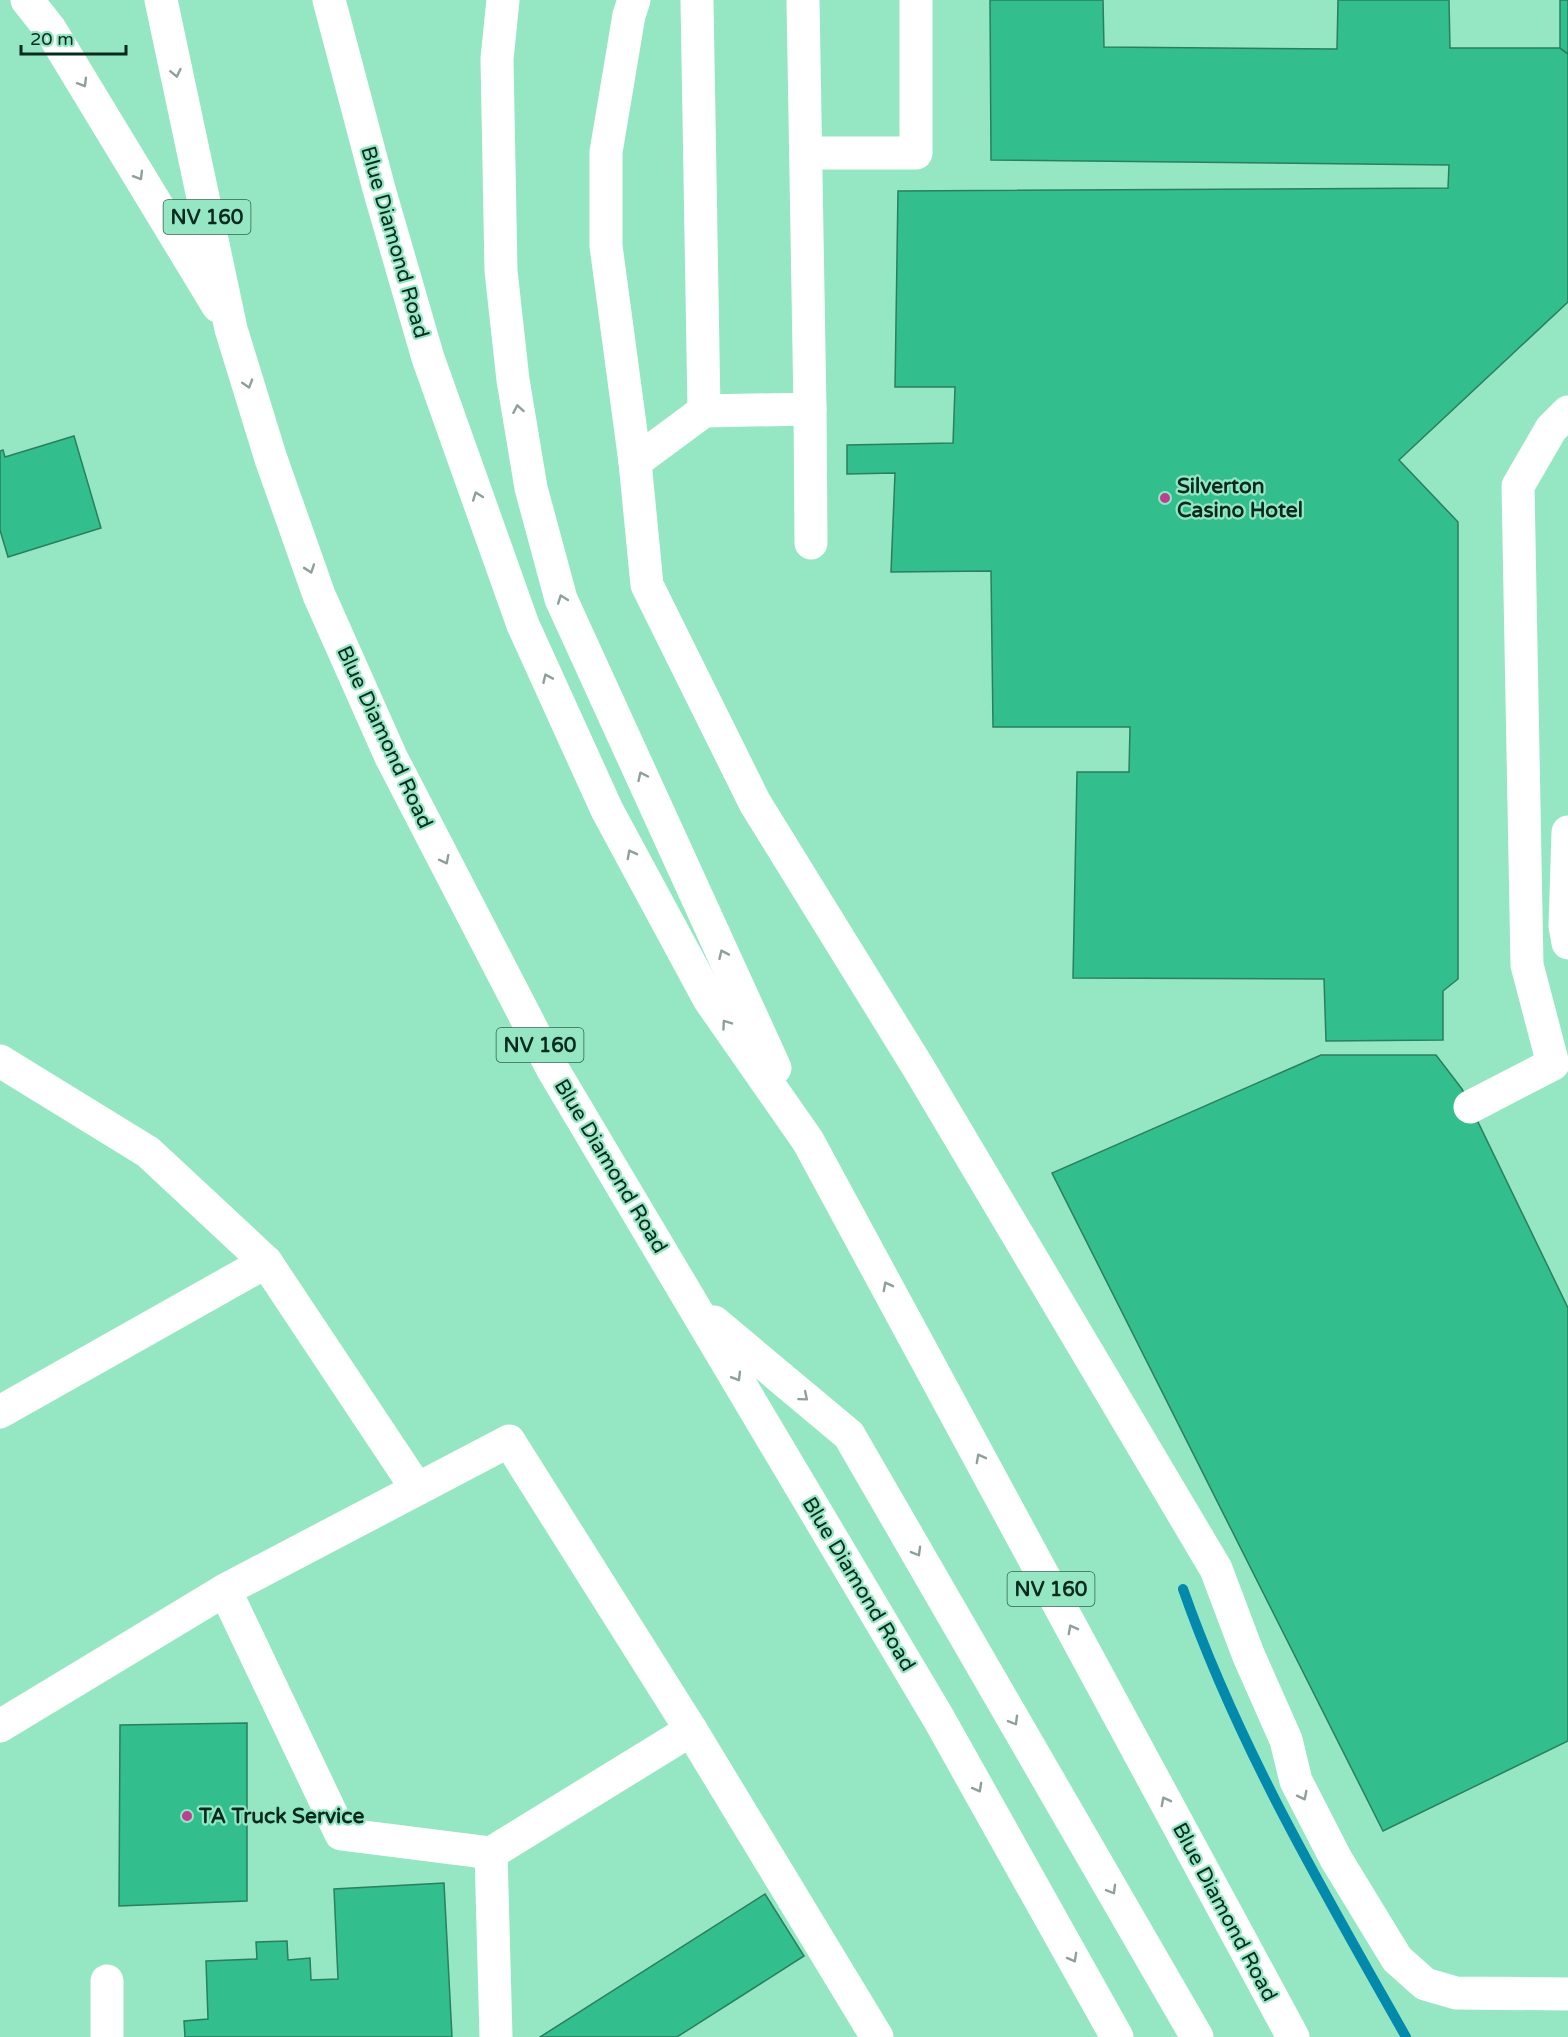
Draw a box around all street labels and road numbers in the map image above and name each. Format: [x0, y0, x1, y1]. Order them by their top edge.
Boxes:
street label: Blue Diamond Road [355, 143, 434, 341]
road number: NV 160 [164, 200, 250, 234]
street label: Blue Diamond Road [331, 642, 438, 833]
road number: NV 160 [496, 1028, 584, 1062]
street label: Blue Diamond Road [549, 1075, 672, 1258]
street label: Blue Diamond Road [797, 1493, 920, 1676]
road number: NV 160 [1008, 1572, 1094, 1606]
street label: Blue Diamond Road [1167, 1819, 1282, 2006]

